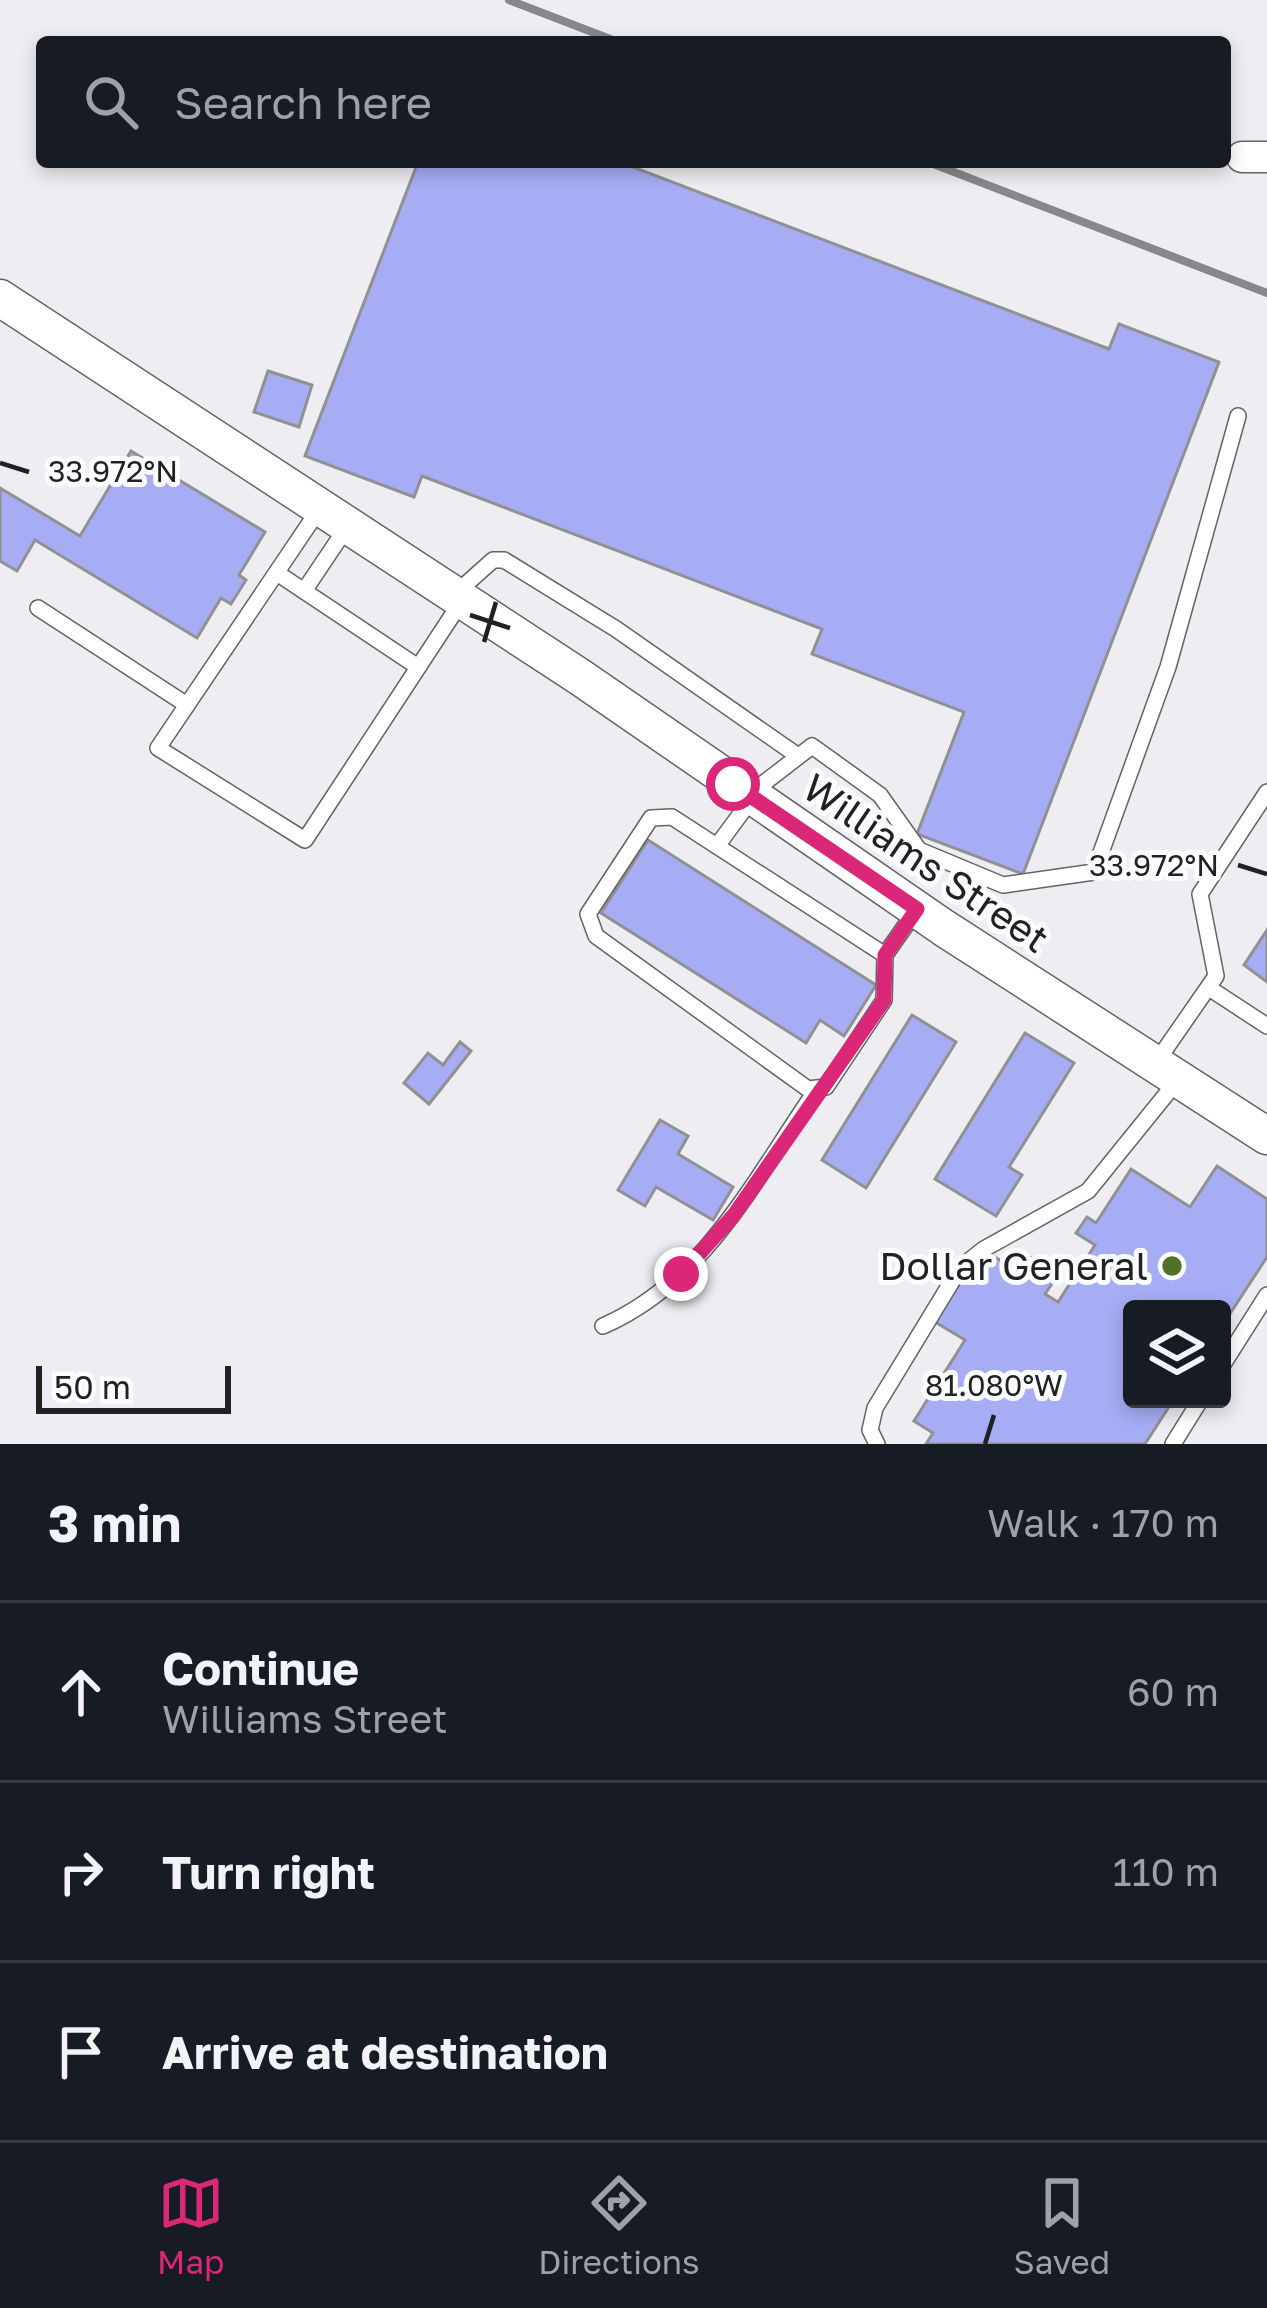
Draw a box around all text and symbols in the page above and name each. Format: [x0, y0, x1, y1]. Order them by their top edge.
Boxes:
search box [36, 36, 1231, 168]
icon: search [78, 69, 144, 135]
text: Search here [174, 75, 432, 129]
text: 33.972°N [48, 453, 178, 489]
route start [706, 757, 760, 811]
street label: Williams Street [795, 763, 1058, 962]
text: 33.972°N [1089, 847, 1219, 883]
place label: Dollar General [879, 1242, 1148, 1289]
route end [654, 1247, 708, 1301]
marker: Dollar General [1159, 1253, 1185, 1279]
map controls [1123, 1300, 1231, 1408]
button: layers [1123, 1300, 1231, 1408]
scale bar [36, 1360, 231, 1413]
text: 50 m [54, 1367, 131, 1406]
text: 81.080°W [925, 1367, 1063, 1403]
text: 3 min [48, 1492, 181, 1553]
text: Walk · 170 m [987, 1499, 1219, 1546]
text: Continue [162, 1641, 359, 1695]
icon: ahead [48, 1659, 114, 1725]
text: 60 m [1127, 1668, 1219, 1715]
text: Williams Street [162, 1695, 448, 1742]
icon: right [48, 1839, 114, 1905]
text: Turn right [162, 1845, 375, 1899]
text: 110 m [1113, 1848, 1219, 1895]
icon: arrive [48, 2019, 114, 2085]
text: Arrive at destination [162, 2025, 608, 2079]
tab: Map [157, 2170, 224, 2281]
tab: Directions [538, 2170, 700, 2281]
tab: Saved [1014, 2170, 1110, 2281]

